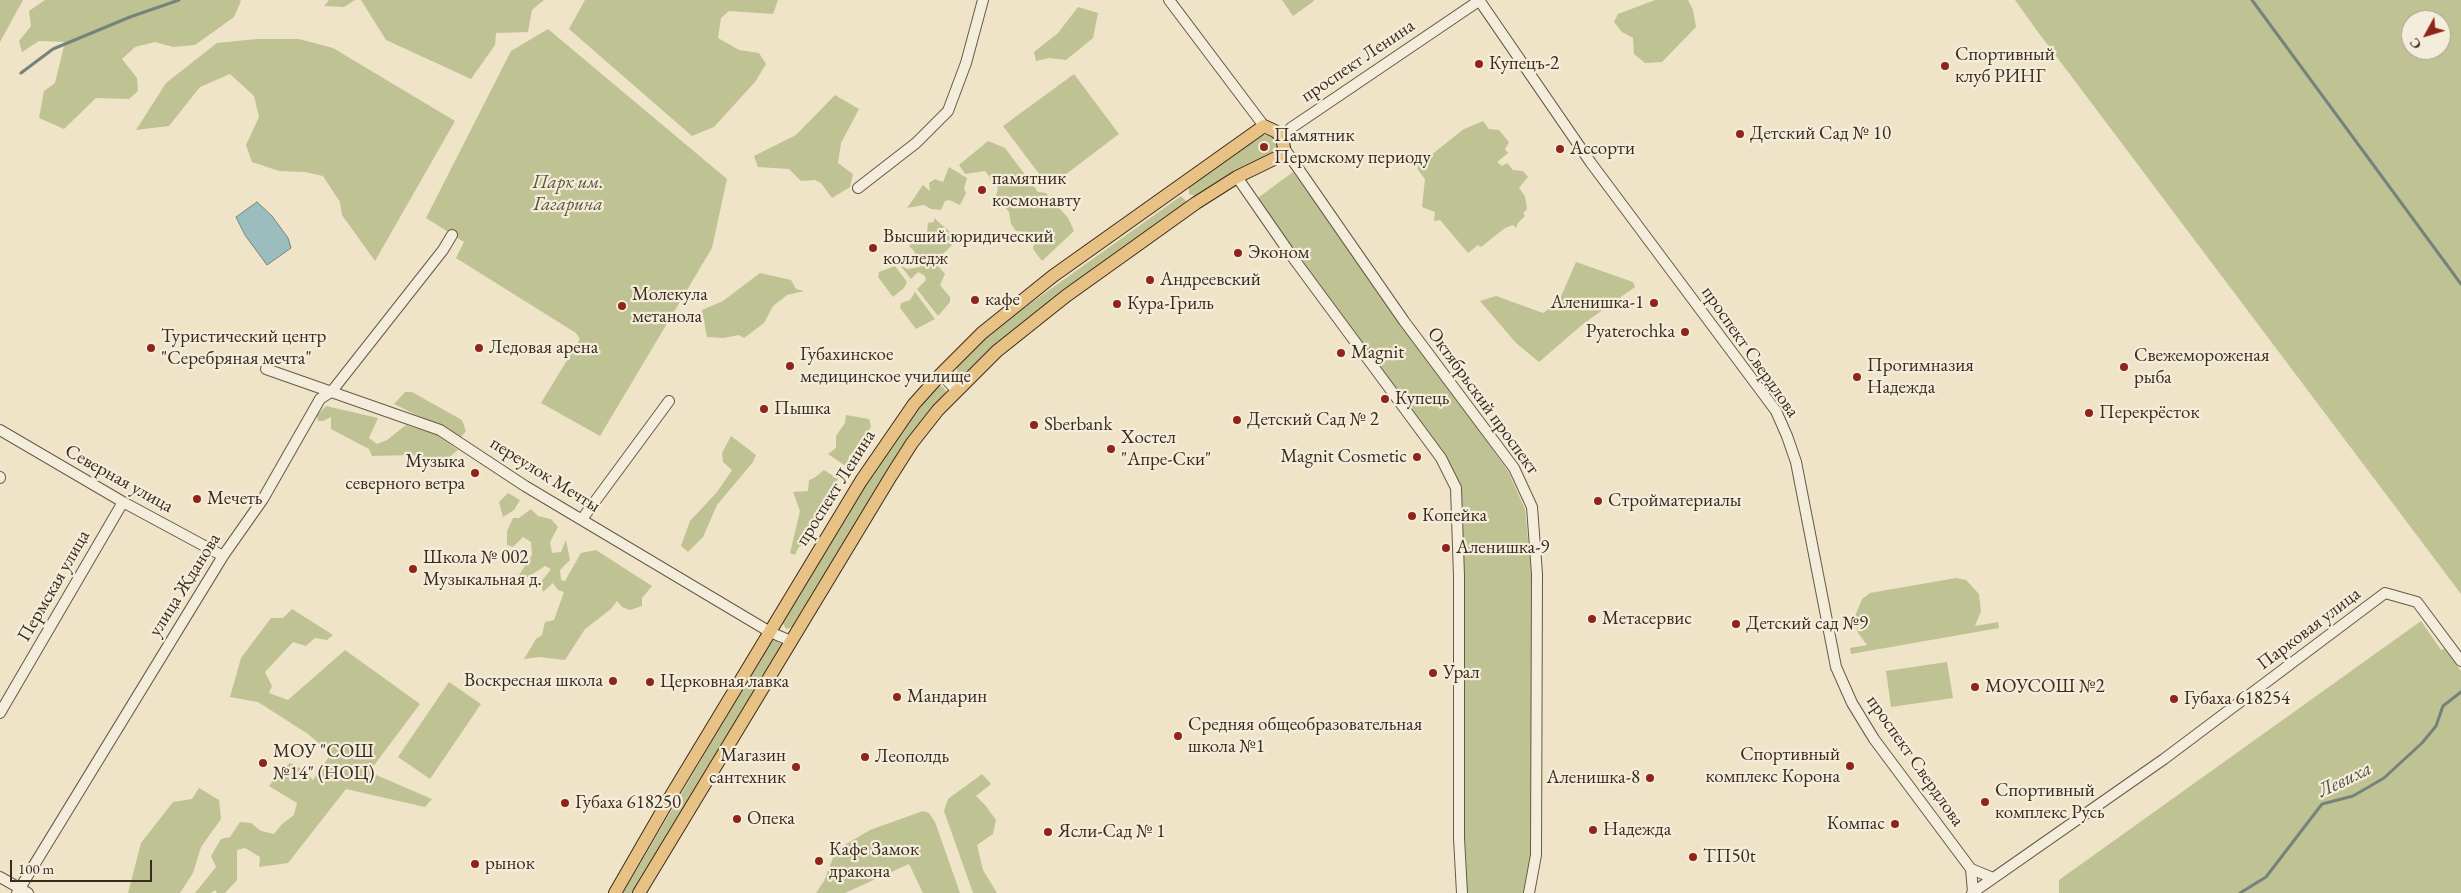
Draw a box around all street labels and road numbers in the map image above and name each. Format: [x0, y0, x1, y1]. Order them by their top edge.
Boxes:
street label: проспект Ленина [1297, 15, 1419, 107]
street label: проспект Свердлова [1696, 282, 1804, 422]
street label: Октябрьский проспект [1422, 323, 1544, 479]
street label: проспект Ленина [791, 426, 881, 550]
street label: переулок Мечты [486, 432, 604, 518]
street label: Северная улица [61, 440, 177, 518]
street label: Пермская улица [13, 526, 95, 646]
street label: улица Жданова [144, 529, 226, 641]
street label: Парковая улица [2253, 583, 2365, 675]
street label: проспект Свердлова [1861, 691, 1969, 831]

